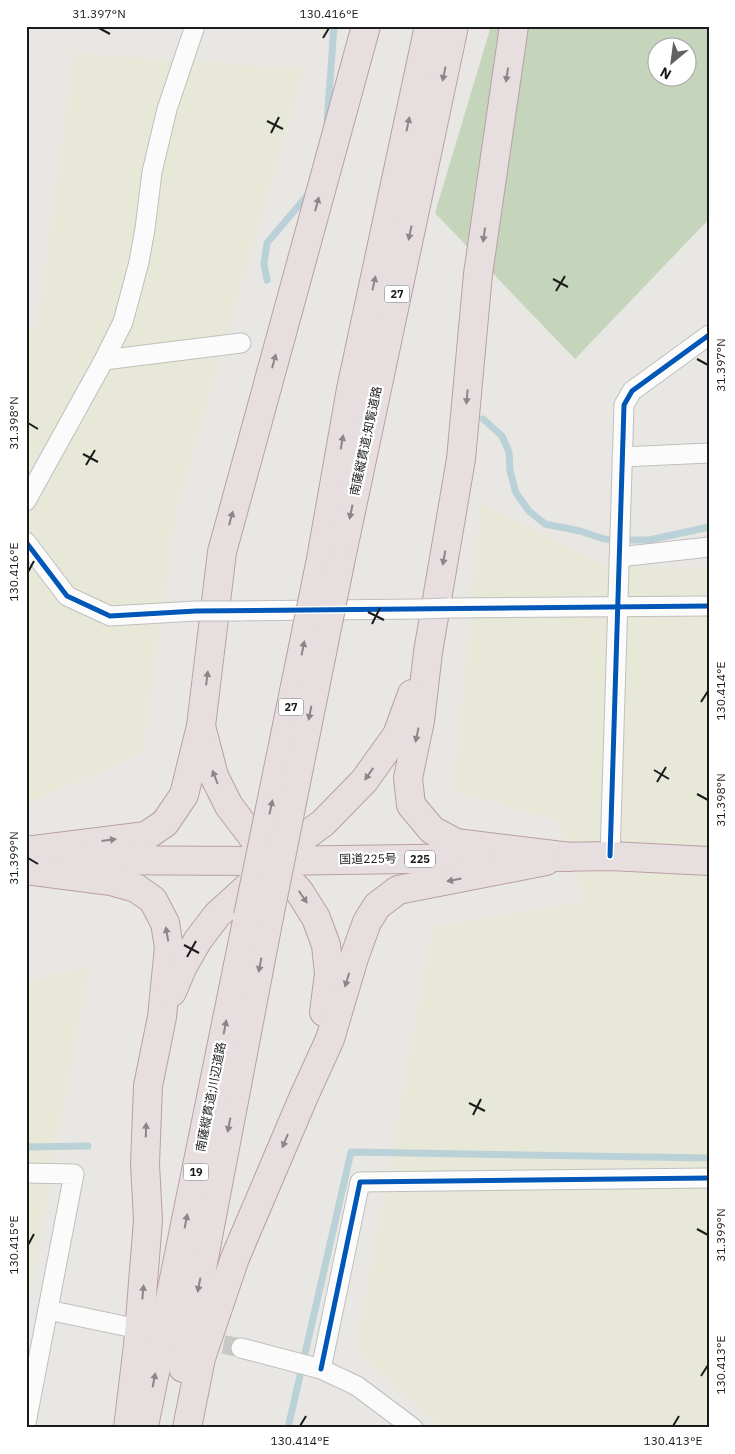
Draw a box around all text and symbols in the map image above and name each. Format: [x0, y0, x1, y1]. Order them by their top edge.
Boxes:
text: 31.397°N [72, 6, 126, 21]
text: 130.416°E [299, 6, 359, 21]
north arrow [648, 38, 698, 88]
text: N [657, 63, 674, 84]
one-way arrow [440, 66, 448, 81]
one-way arrow [502, 67, 510, 83]
one-way arrow [404, 116, 412, 131]
one-way arrow [313, 197, 321, 212]
one-way arrow [406, 225, 414, 241]
one-way arrow [479, 228, 487, 244]
one-way arrow [370, 275, 378, 290]
road number: 27 [384, 286, 410, 302]
text: 31.397°N [713, 338, 728, 392]
one-way arrow [270, 353, 278, 369]
street label: 南薩縦貫道;知覧道路 [347, 385, 384, 497]
one-way arrow [462, 389, 470, 405]
text: 31.398°N [6, 396, 21, 450]
one-way arrow [338, 434, 346, 450]
one-way arrow [347, 504, 355, 519]
one-way arrow [227, 510, 235, 525]
text: 130.416°E [6, 542, 21, 602]
one-way arrow [440, 550, 448, 566]
one-way arrow [299, 641, 307, 656]
text: 130.414°E [713, 661, 728, 721]
one-way arrow [203, 670, 211, 686]
road number: 27 [278, 699, 304, 716]
one-way arrow [306, 706, 314, 721]
one-way arrow [413, 728, 421, 743]
one-way arrow [364, 767, 374, 781]
one-way arrow [211, 769, 219, 784]
text: 31.398°N [713, 773, 728, 827]
one-way arrow [267, 799, 275, 815]
text: 31.399°N [6, 831, 21, 885]
one-way arrow [102, 836, 118, 844]
street label: 国道225号 [339, 850, 397, 867]
road number: 225 [405, 851, 435, 868]
one-way arrow [445, 876, 461, 884]
one-way arrow [298, 891, 308, 904]
one-way arrow [162, 925, 170, 941]
one-way arrow [256, 958, 264, 973]
one-way arrow [343, 972, 351, 987]
one-way arrow [221, 1020, 229, 1035]
street label: 南薩縦貫道;川辺道路 [193, 1041, 229, 1153]
one-way arrow [225, 1117, 233, 1133]
one-way arrow [143, 1122, 151, 1138]
one-way arrow [280, 1134, 288, 1148]
road number: 19 [184, 1164, 208, 1180]
text: 31.399°N [713, 1208, 728, 1262]
one-way arrow [182, 1213, 190, 1228]
text: 130.415°E [6, 1215, 21, 1275]
one-way arrow [194, 1277, 202, 1293]
one-way arrow [139, 1284, 147, 1300]
text: 130.413°E [713, 1335, 728, 1395]
one-way arrow [150, 1372, 158, 1388]
text: 130.414°E [270, 1433, 330, 1448]
text: 130.413°E [643, 1433, 703, 1448]

